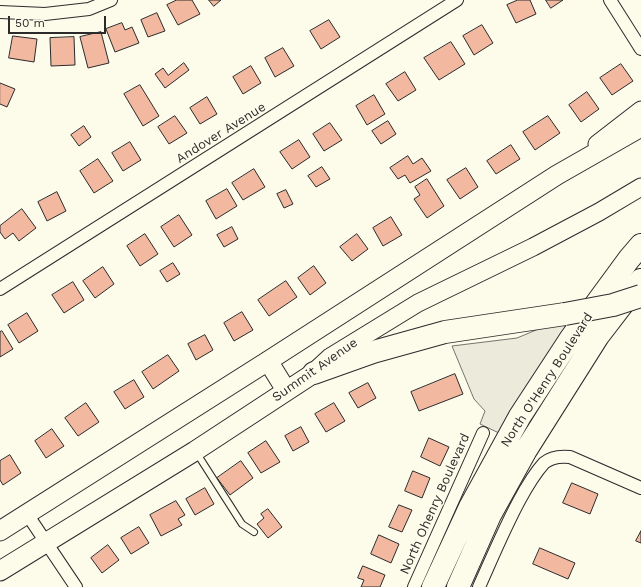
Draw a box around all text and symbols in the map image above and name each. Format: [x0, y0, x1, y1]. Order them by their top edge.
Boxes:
scale bar [10, 8, 108, 34]
text: 50 m [15, 16, 45, 30]
street label: Andover Avenue [173, 99, 269, 167]
street label: North O'Henry Boulevard [498, 310, 596, 450]
street label: Summit Avenue [269, 335, 361, 405]
street label: North Ohenry Boulevard [397, 431, 473, 577]

